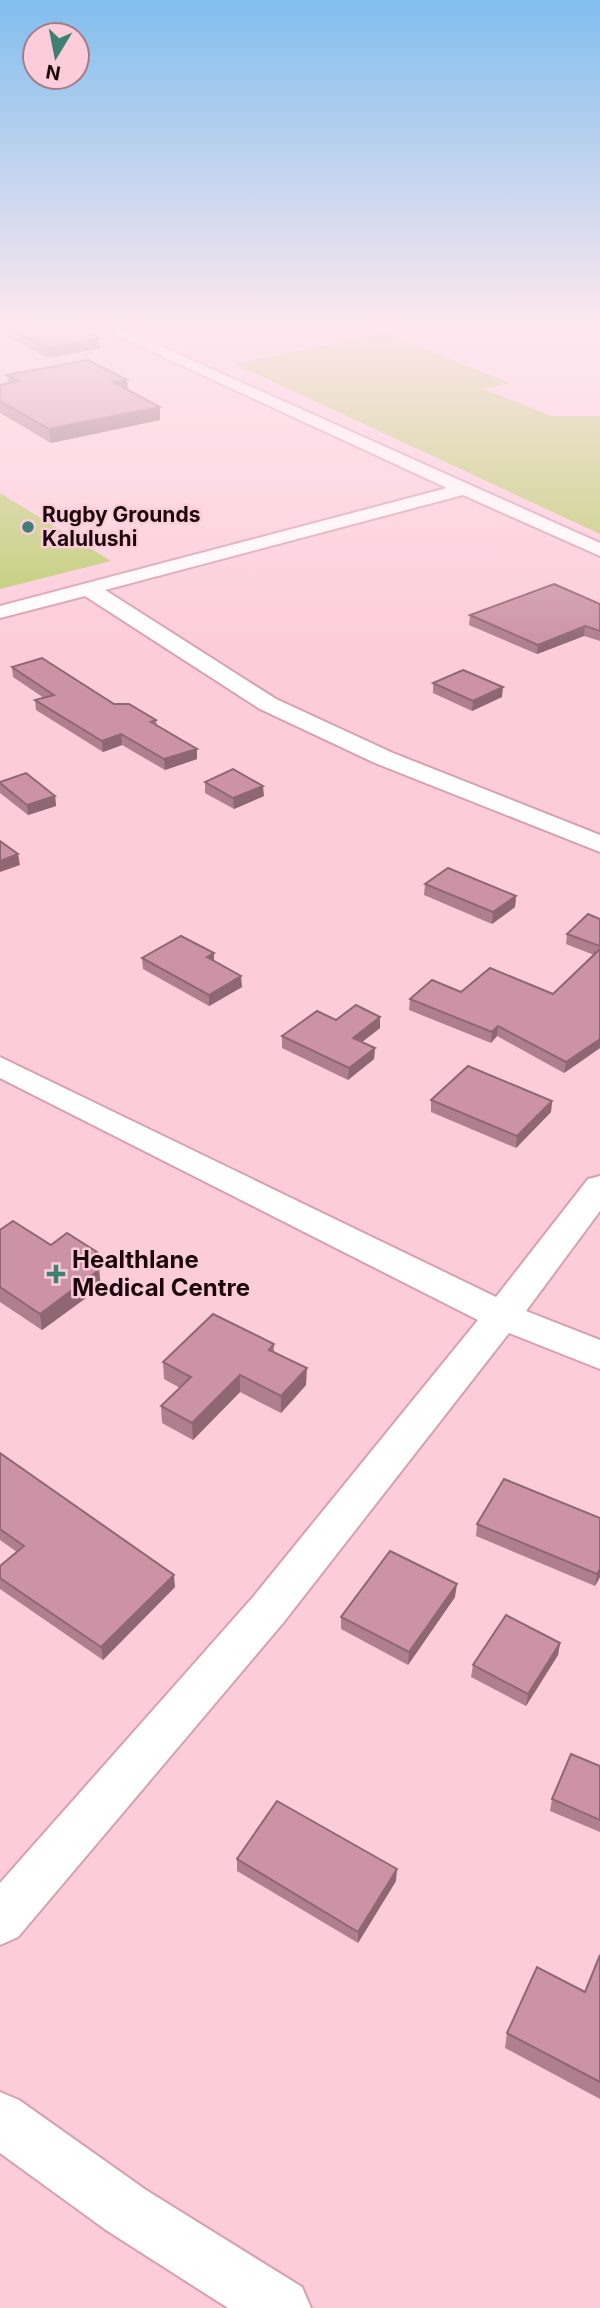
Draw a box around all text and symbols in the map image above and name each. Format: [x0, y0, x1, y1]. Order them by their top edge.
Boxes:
north arrow [21, 21, 91, 91]
text: N [44, 60, 62, 85]
place label: Rugby Grounds Kalulushi [42, 502, 200, 551]
marker: Rugby Grounds Kalulushi [20, 519, 36, 535]
place label: Healthlane Medical Centre [72, 1245, 250, 1302]
marker: Healthlane Medical Centre [46, 1264, 66, 1284]

